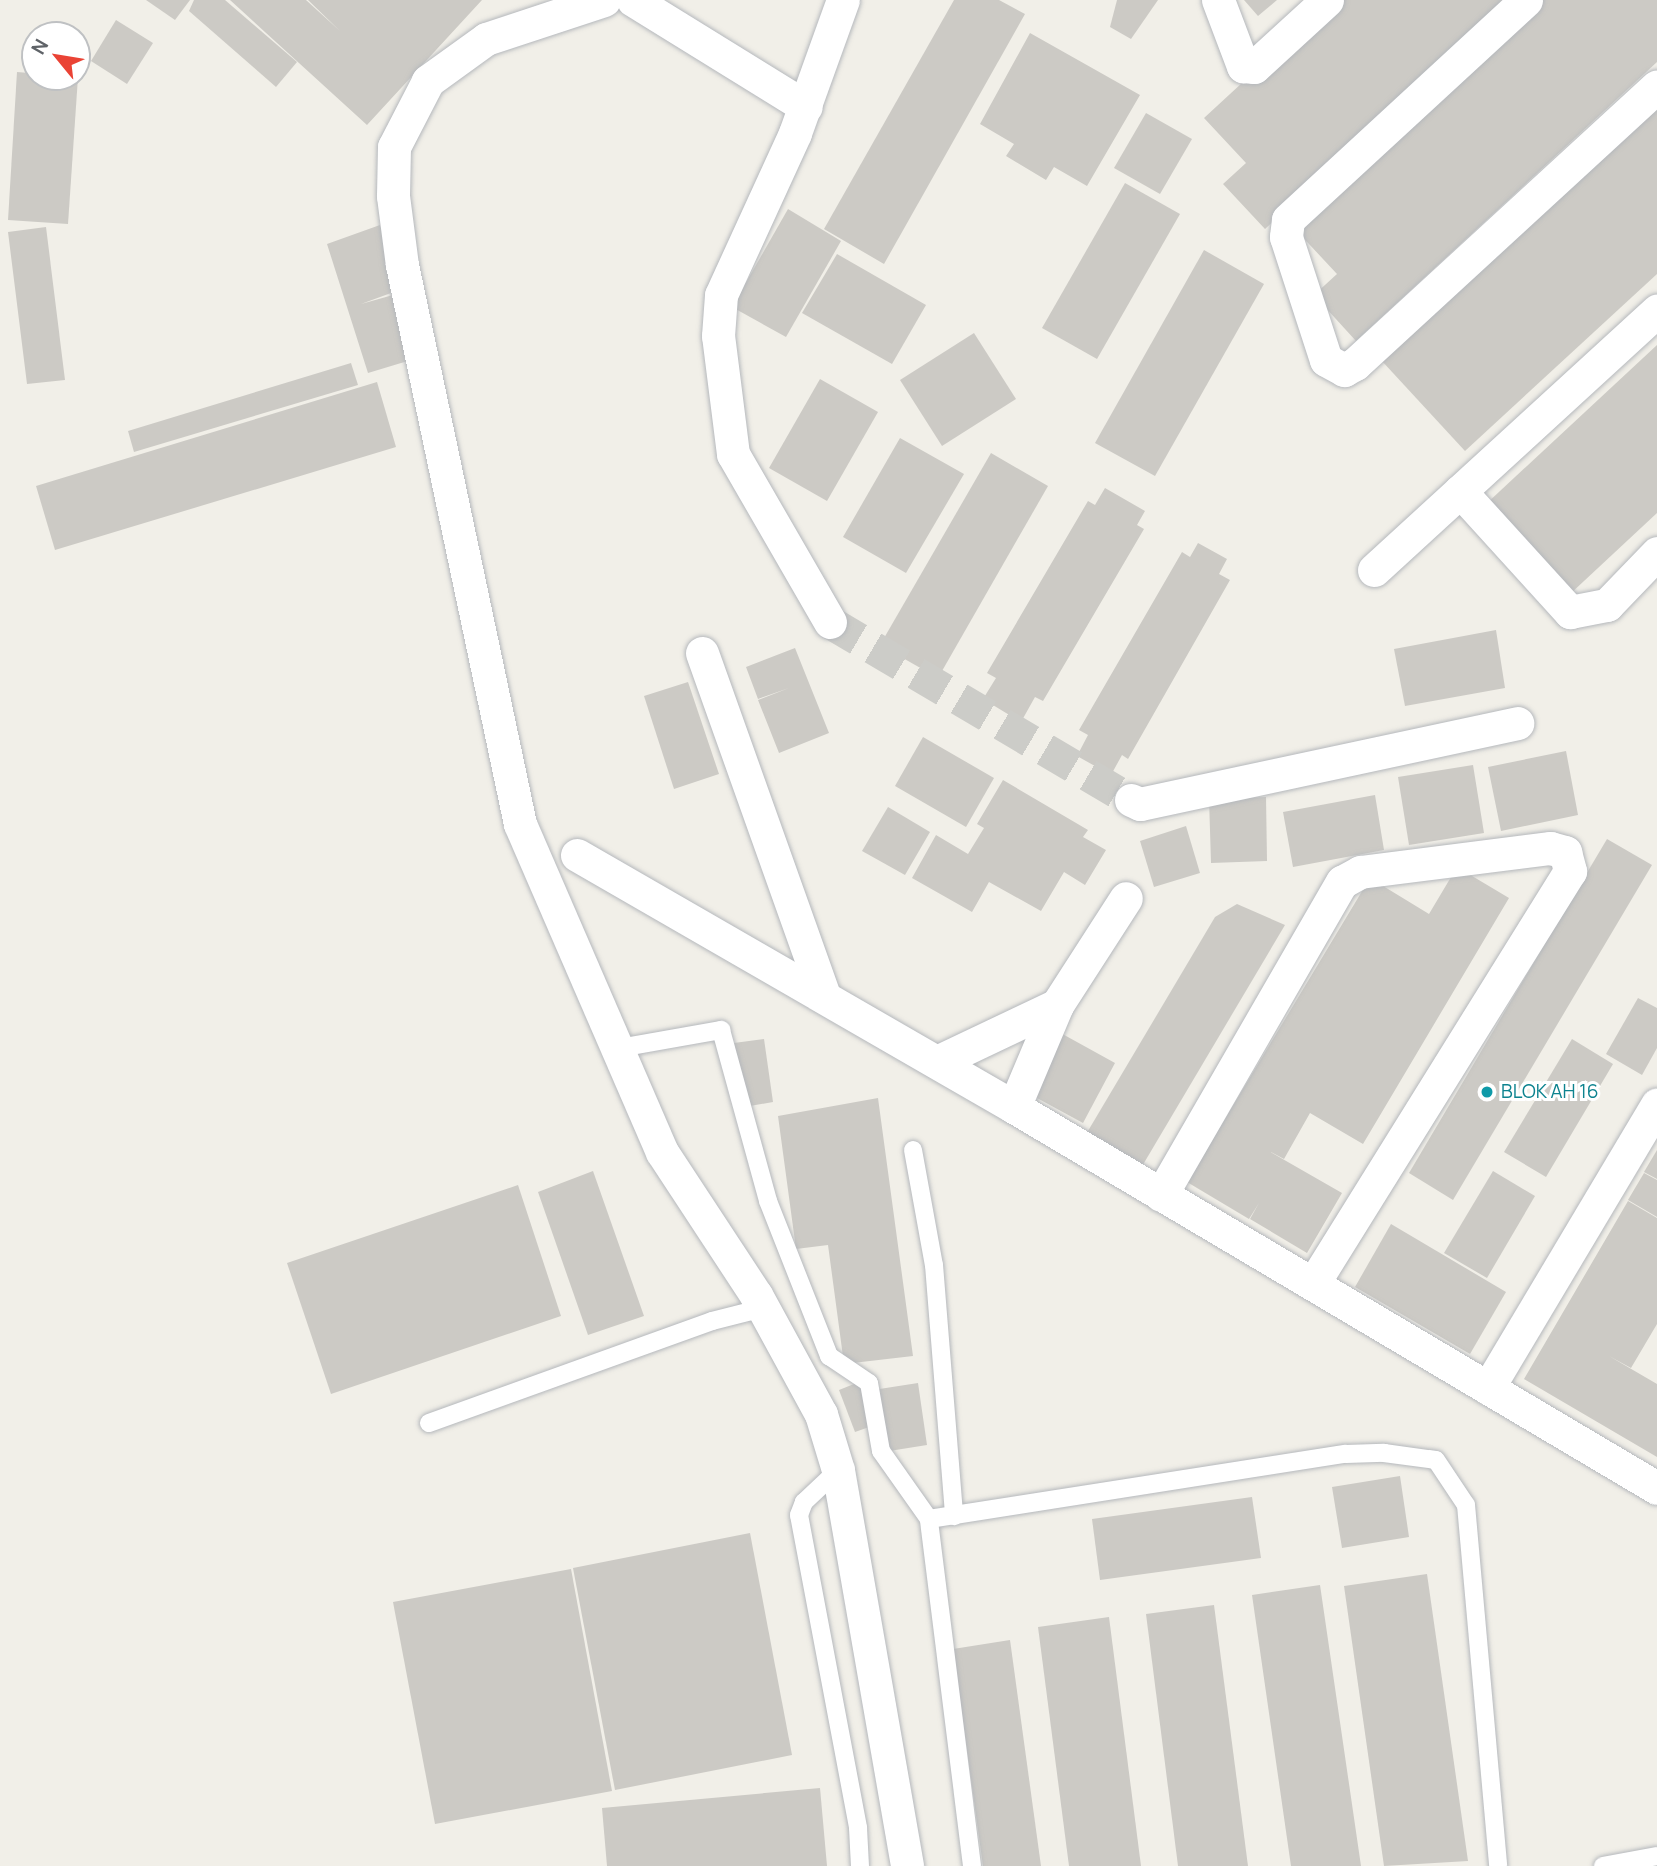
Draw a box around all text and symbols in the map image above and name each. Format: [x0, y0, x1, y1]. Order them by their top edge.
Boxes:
north arrow [21, 21, 91, 91]
text: N [25, 34, 54, 59]
place label: BLOK AH 16 [1501, 1081, 1599, 1103]
marker: BLOK AH 16 [1479, 1084, 1495, 1100]

